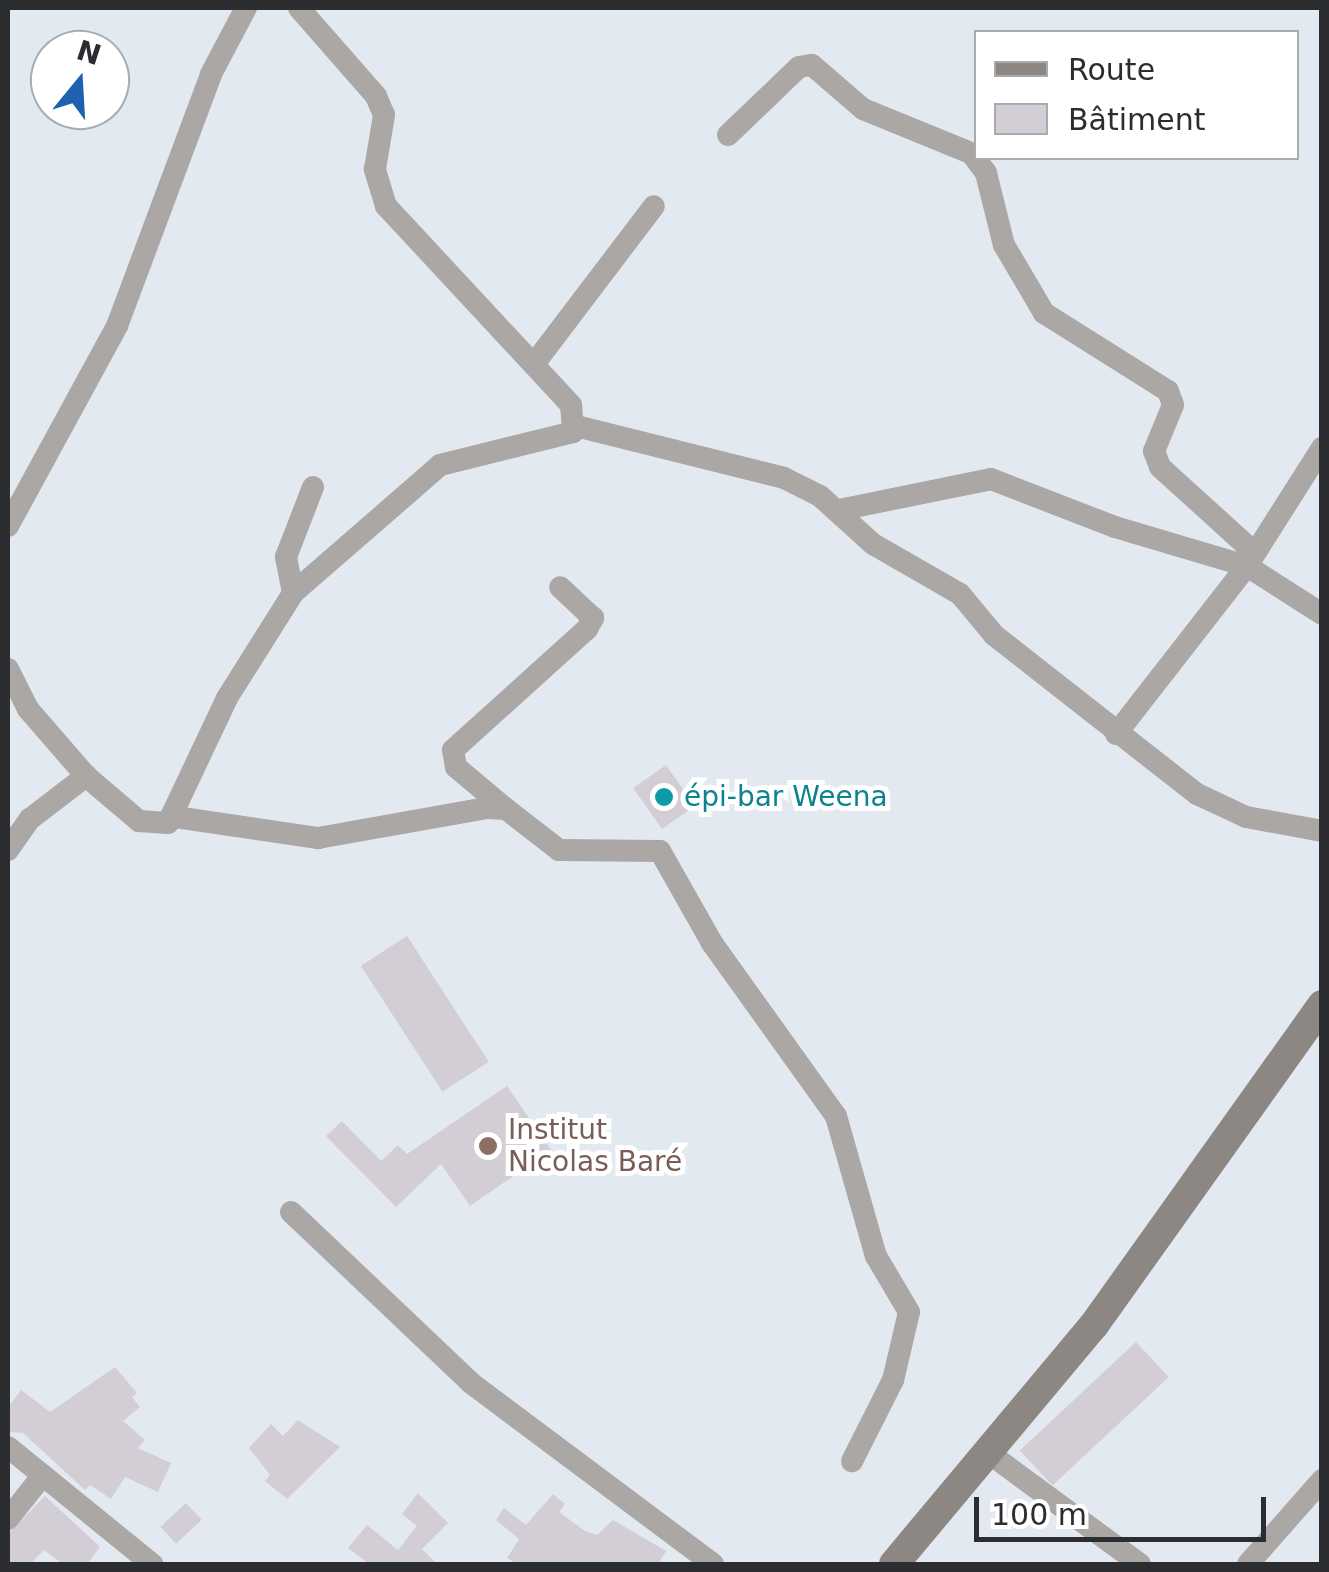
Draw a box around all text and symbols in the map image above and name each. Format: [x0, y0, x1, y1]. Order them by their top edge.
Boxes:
north arrow [30, 30, 130, 130]
legend [974, 30, 1299, 160]
text: N [73, 34, 105, 72]
text: Route [1068, 52, 1155, 87]
text: Bâtiment [1068, 102, 1206, 137]
place label: épi-bar Weena [684, 780, 888, 814]
marker: épi-bar Weena [653, 786, 675, 808]
place label: Institut Nicolas Baré [508, 1113, 682, 1179]
marker: Institut Nicolas Baré [477, 1135, 499, 1157]
scale bar [979, 1477, 1272, 1539]
text: 100 m [991, 1497, 1087, 1532]

